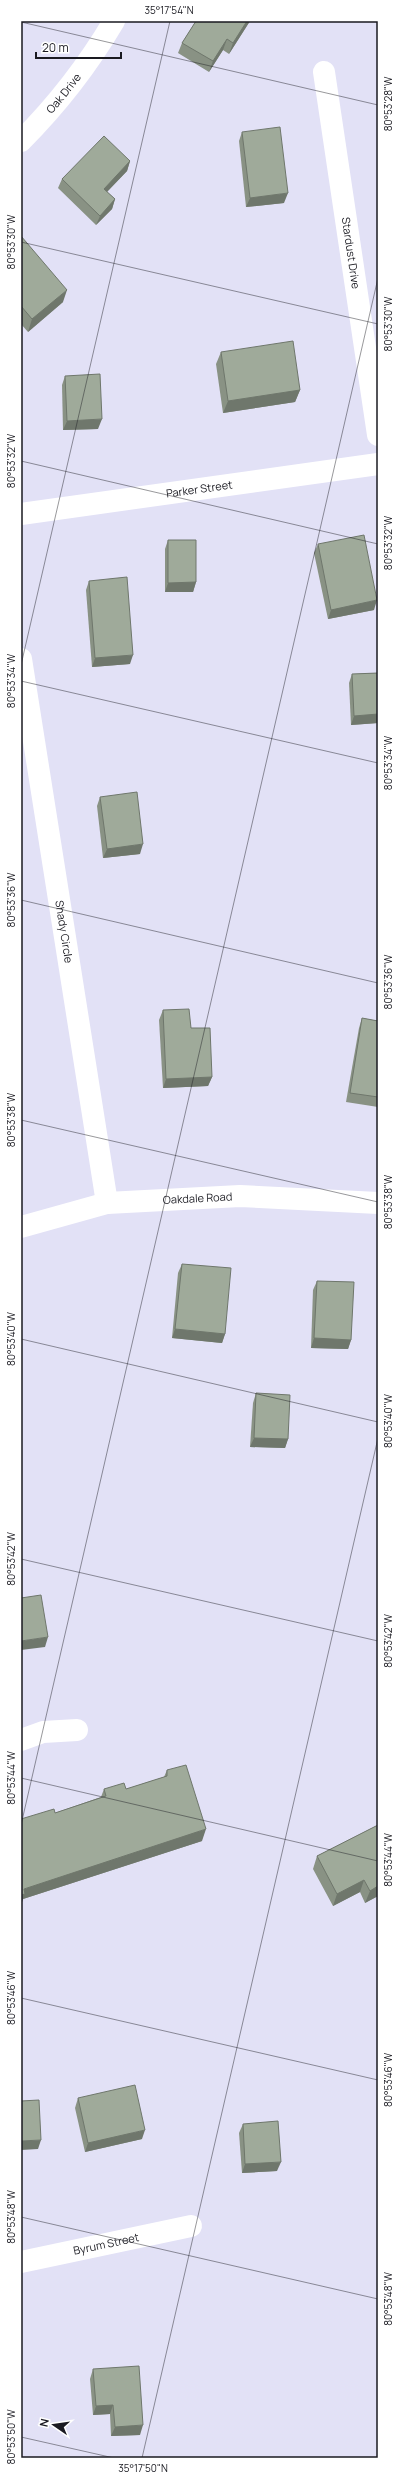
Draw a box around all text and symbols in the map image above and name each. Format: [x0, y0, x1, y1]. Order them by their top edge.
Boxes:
text: 35°17'54"N [145, 3, 194, 17]
scale bar [36, 34, 121, 60]
text: 20 m [42, 39, 69, 56]
street label: Oak Drive [42, 69, 84, 116]
text: 80°53'28"W [381, 76, 395, 131]
text: 80°53'30"W [4, 214, 18, 269]
street label: Stardust Drive [339, 216, 364, 290]
text: 80°53'30"W [381, 296, 395, 351]
text: 80°53'32"W [4, 433, 18, 488]
street label: Parker Street [165, 476, 233, 501]
text: 80°53'32"W [381, 515, 395, 570]
text: 80°53'34"W [4, 653, 18, 708]
text: 80°53'34"W [381, 735, 395, 790]
text: 80°53'36"W [4, 872, 18, 927]
street label: Shady Circle [52, 899, 77, 965]
text: 80°53'36"W [381, 954, 395, 1009]
text: 80°53'38"W [4, 1092, 18, 1147]
text: 80°53'38"W [381, 1174, 395, 1229]
street label: Oakdale Road [162, 1188, 233, 1207]
text: 80°53'40"W [4, 1311, 18, 1366]
text: 80°53'40"W [381, 1393, 395, 1448]
text: 80°53'42"W [4, 1532, 18, 1586]
text: 80°53'42"W [381, 1614, 395, 1668]
text: 80°53'44"W [4, 1751, 18, 1805]
text: 80°53'44"W [381, 1833, 395, 1887]
text: 80°53'46"W [4, 1970, 18, 2025]
text: 80°53'46"W [381, 2052, 395, 2107]
text: 80°53'48"W [4, 2190, 18, 2244]
street label: Byrum Street [72, 2229, 140, 2258]
text: 80°53'48"W [381, 2272, 395, 2326]
north arrow [34, 2405, 74, 2445]
text: 80°53'50"W [4, 2409, 18, 2465]
text: N [36, 2417, 52, 2428]
text: 35°17'50"N [118, 2461, 168, 2475]

